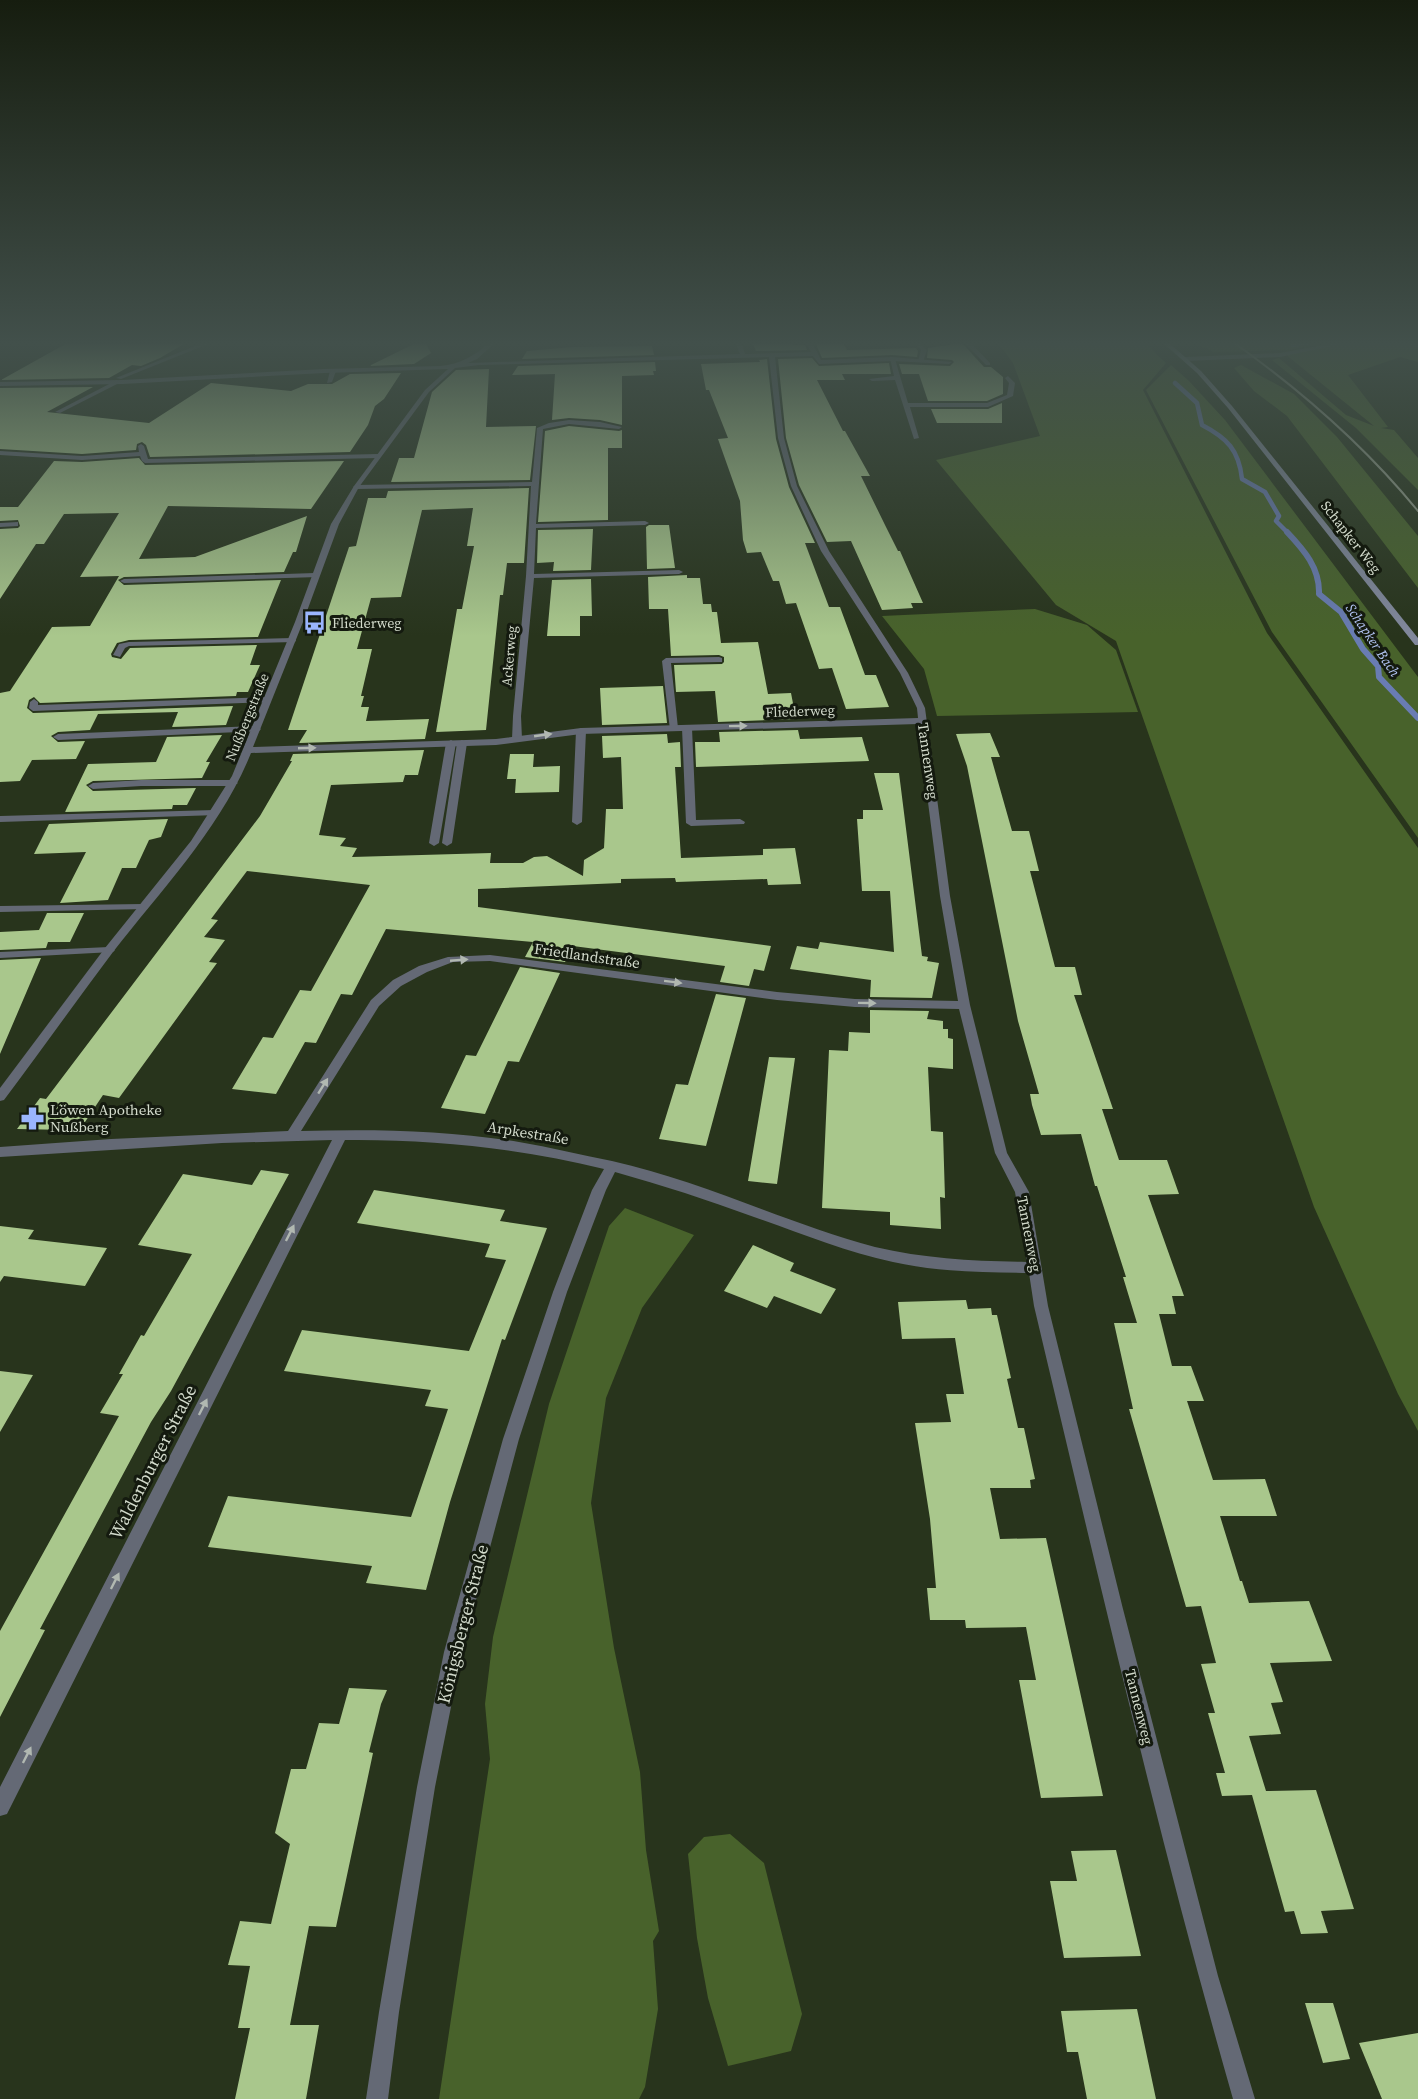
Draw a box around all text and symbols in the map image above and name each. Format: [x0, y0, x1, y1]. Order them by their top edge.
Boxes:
street label: Schapker Weg [1316, 496, 1386, 578]
water label: Schapker Bach [1341, 599, 1405, 681]
bus stop icon: Fliederweg [301, 610, 327, 636]
place label: Fliederweg [332, 613, 402, 633]
street label: Ackerweg [496, 625, 522, 687]
street label: Nußbergstraße [220, 670, 274, 764]
street label: Fliederweg [765, 700, 835, 722]
street label: Tannenweg [913, 721, 944, 801]
one-way arrow [728, 722, 747, 731]
one-way arrow [534, 731, 553, 740]
one-way arrow [297, 743, 316, 753]
street label: Friedlandstraße [533, 938, 642, 973]
one-way arrow [450, 955, 469, 965]
one-way arrow [664, 978, 683, 987]
one-way arrow [858, 998, 877, 1008]
one-way arrow [317, 1078, 328, 1094]
place label: Löwen Apotheke Nußberg [50, 1099, 162, 1137]
pharmacy icon: Löwen Apotheke Nußberg [19, 1106, 45, 1132]
street label: Arpkestraße [486, 1116, 571, 1149]
street label: Tannenweg [1012, 1194, 1047, 1274]
one-way arrow [285, 1224, 295, 1241]
street label: Waldenburger Straße [103, 1380, 202, 1543]
one-way arrow [198, 1398, 207, 1415]
street label: Königsberger Straße [431, 1542, 494, 1706]
one-way arrow [110, 1572, 120, 1589]
street label: Tannenweg [1120, 1667, 1159, 1747]
one-way arrow [22, 1746, 31, 1763]

